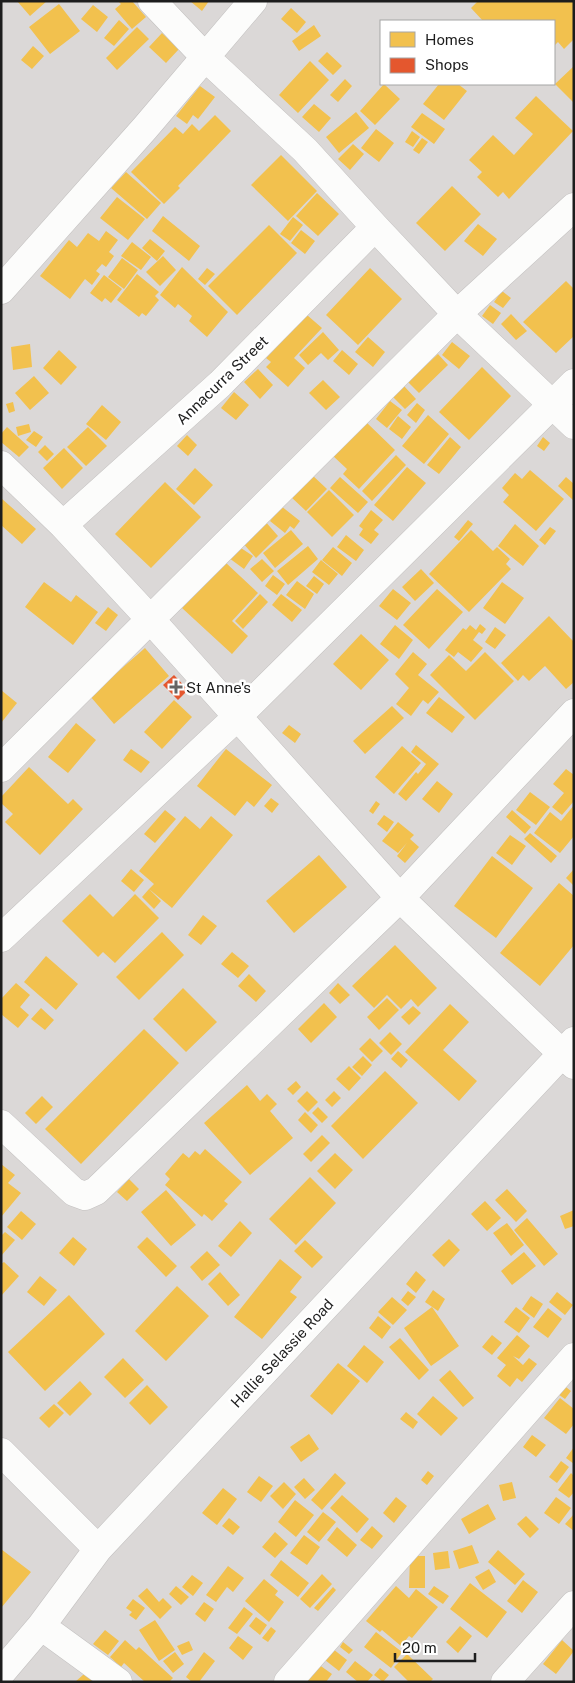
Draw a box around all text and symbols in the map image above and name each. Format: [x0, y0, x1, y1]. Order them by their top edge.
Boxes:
legend [380, 20, 555, 85]
text: Homes [425, 31, 474, 48]
text: Shops [425, 56, 469, 73]
street label: Annacurra Street [173, 332, 271, 428]
place label: St Anne's [186, 679, 251, 696]
marker: St Anne's [170, 681, 182, 693]
street label: Hallie Selassie Road [227, 1295, 337, 1411]
scale bar [395, 1630, 475, 1662]
text: 20 m [402, 1639, 437, 1656]

